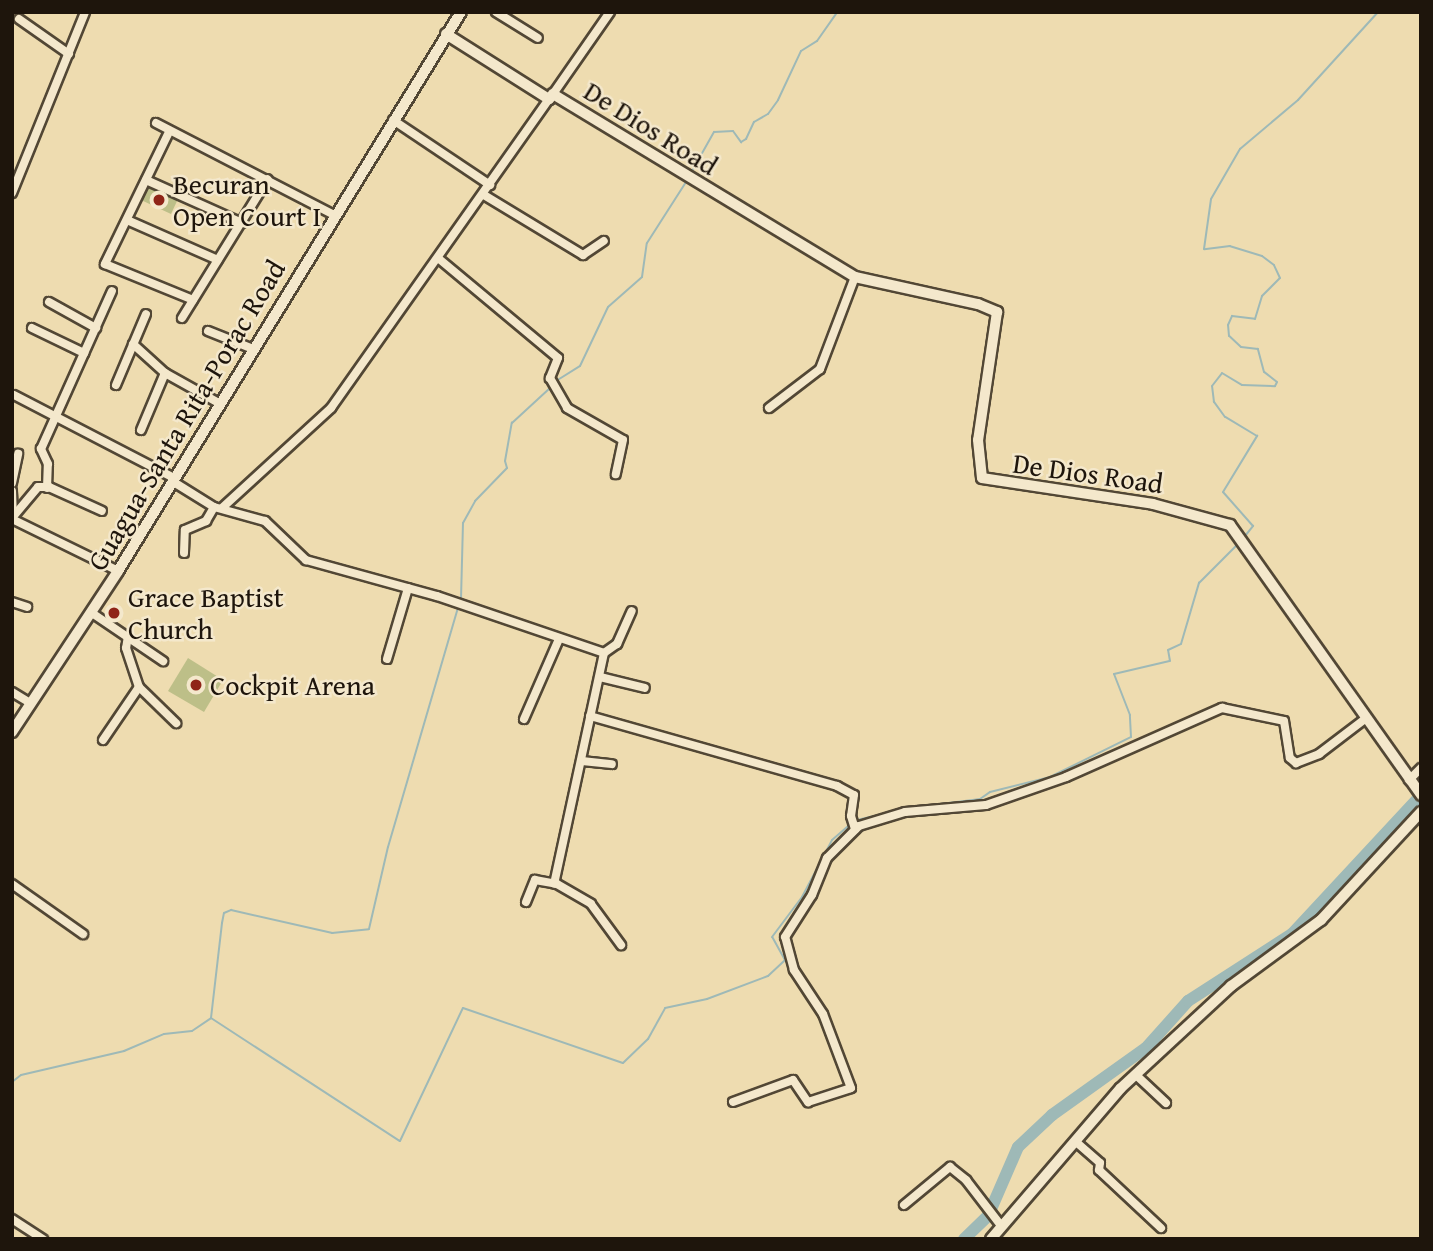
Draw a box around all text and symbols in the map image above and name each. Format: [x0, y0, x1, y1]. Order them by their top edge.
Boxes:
street label: De Dios Road [578, 74, 724, 182]
place label: Becuran Open Court I [173, 167, 321, 233]
marker: Becuran Open Court I [151, 192, 167, 208]
street label: Guagua-Santa Rita-Porac Road [80, 254, 292, 576]
street label: De Dios Road [1011, 446, 1165, 500]
place label: Grace Baptist Church [128, 580, 284, 646]
marker: Grace Baptist Church [106, 605, 122, 621]
place label: Cockpit Arena [210, 668, 375, 702]
marker: Cockpit Arena [188, 677, 204, 693]

